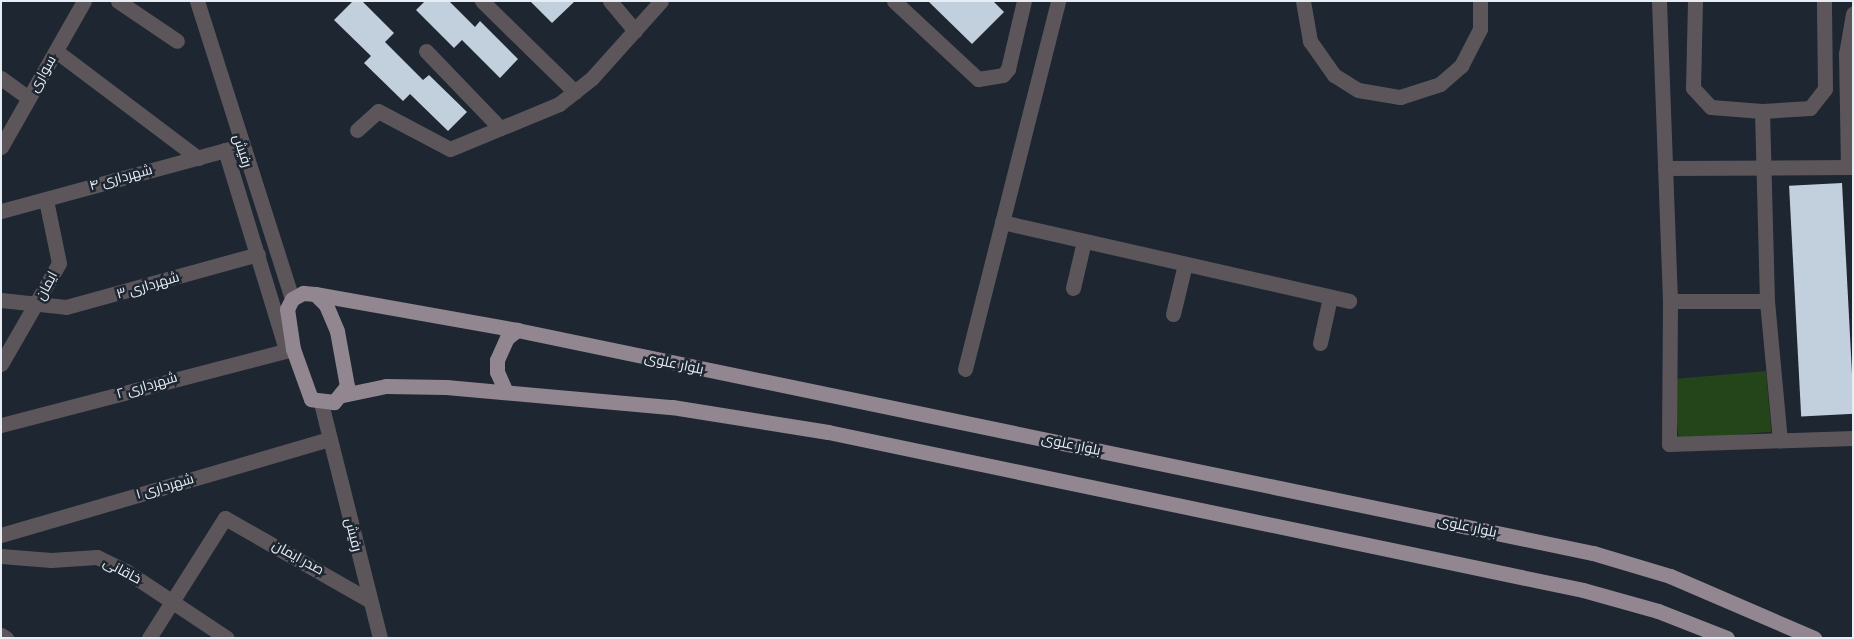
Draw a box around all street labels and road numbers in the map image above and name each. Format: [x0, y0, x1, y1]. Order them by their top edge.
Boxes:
street label: سواری [26, 53, 60, 95]
street label: رفیش [229, 132, 255, 170]
street label: شهرداری ۴ [88, 162, 154, 194]
street label: ایمان [32, 269, 62, 303]
street label: شهرداری ۳ [115, 269, 181, 303]
street label: بلوار علوی [643, 350, 705, 378]
street label: شهرداری ۲ [115, 369, 179, 403]
street label: بلوار علوی [1040, 431, 1102, 459]
street label: شهرداری ۱ [134, 471, 196, 503]
street label: بلوار علوی [1436, 513, 1498, 541]
street label: رفیش [341, 517, 365, 553]
street label: صدر ایمان [269, 537, 327, 579]
street label: خاقانی [100, 554, 144, 588]

